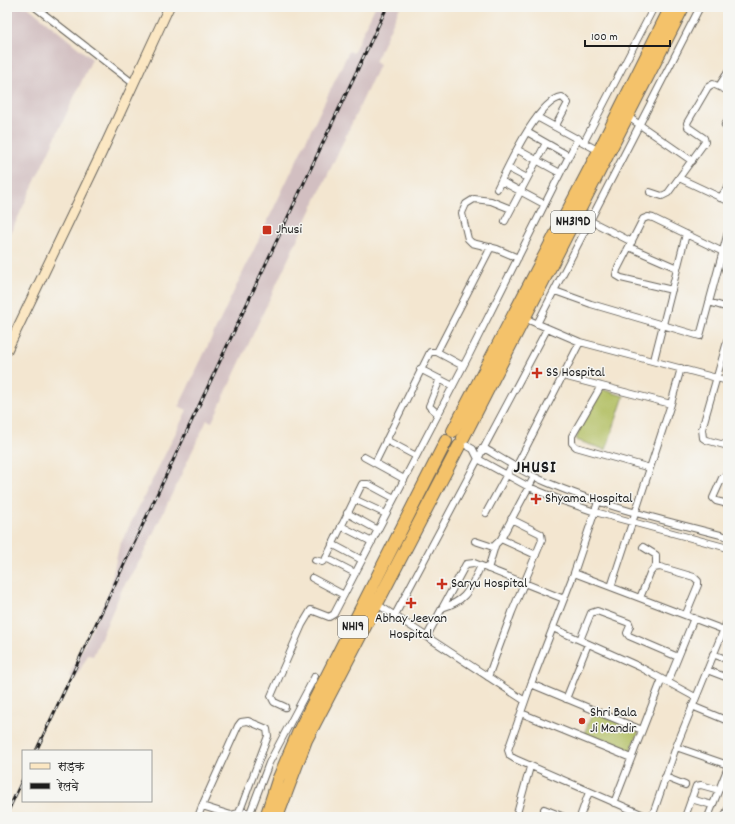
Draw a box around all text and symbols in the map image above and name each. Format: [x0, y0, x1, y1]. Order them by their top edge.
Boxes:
scale bar [585, 22, 670, 48]
text: 100 m [591, 29, 618, 46]
road number: NH319D [551, 211, 595, 233]
place label: Jhusi [276, 220, 302, 240]
marker: Jhusi [261, 224, 273, 236]
place label: SS Hospital [546, 363, 606, 383]
marker: SS Hospital [531, 367, 543, 379]
district label: JHUSI [514, 456, 556, 481]
place label: Shyama Hospital [545, 489, 633, 509]
marker: Shyama Hospital [530, 493, 542, 505]
place label: Saryu Hospital [451, 574, 528, 594]
marker: Saryu Hospital [436, 578, 448, 590]
marker: Abhay Jeevan Hospital [405, 597, 417, 609]
place label: Abhay Jeevan Hospital [375, 609, 447, 645]
road number: NH19 [338, 616, 368, 638]
place label: Shri Bala Ji Mandir [590, 703, 637, 739]
marker: Shri Bala Ji Mandir [577, 716, 587, 726]
legend [22, 750, 152, 802]
text: सड़क [57, 759, 86, 776]
text: रेलवे [56, 779, 79, 796]

